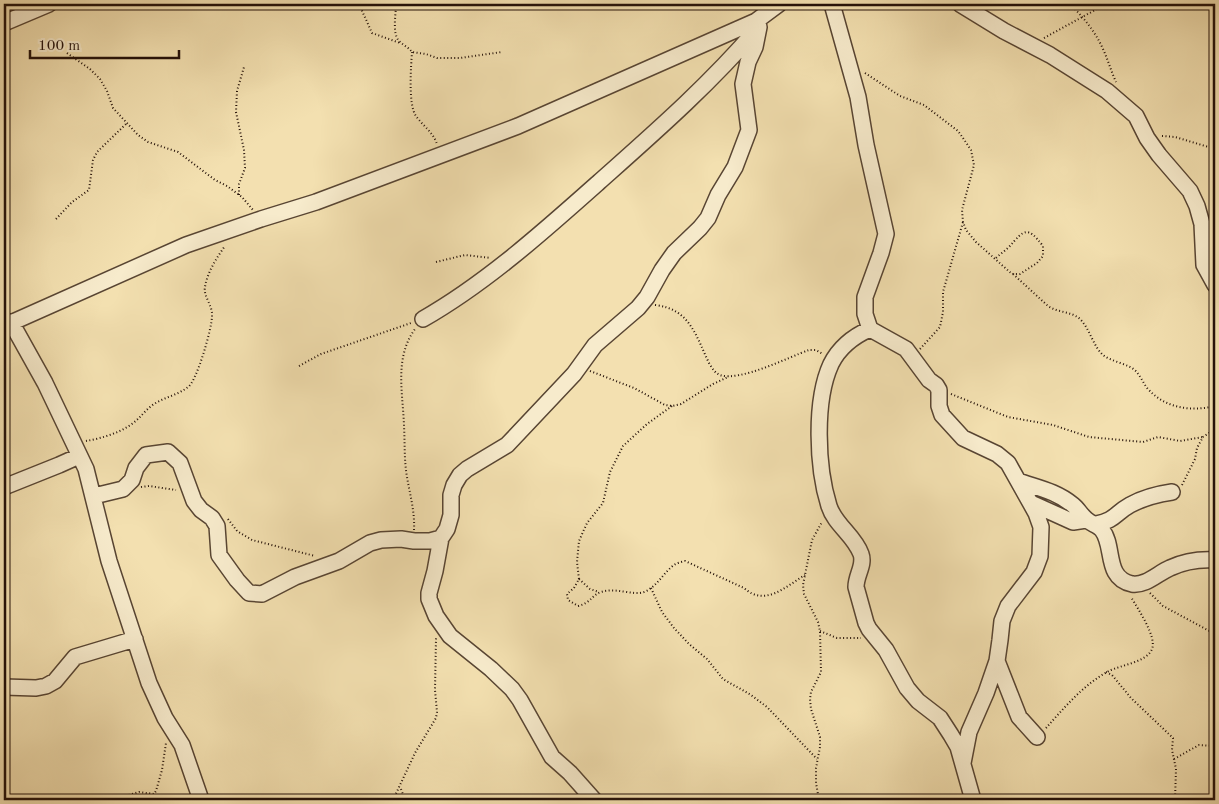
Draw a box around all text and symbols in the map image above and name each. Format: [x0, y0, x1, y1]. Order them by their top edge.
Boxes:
scale bar [30, 28, 179, 60]
text: 100 m [38, 39, 80, 54]

